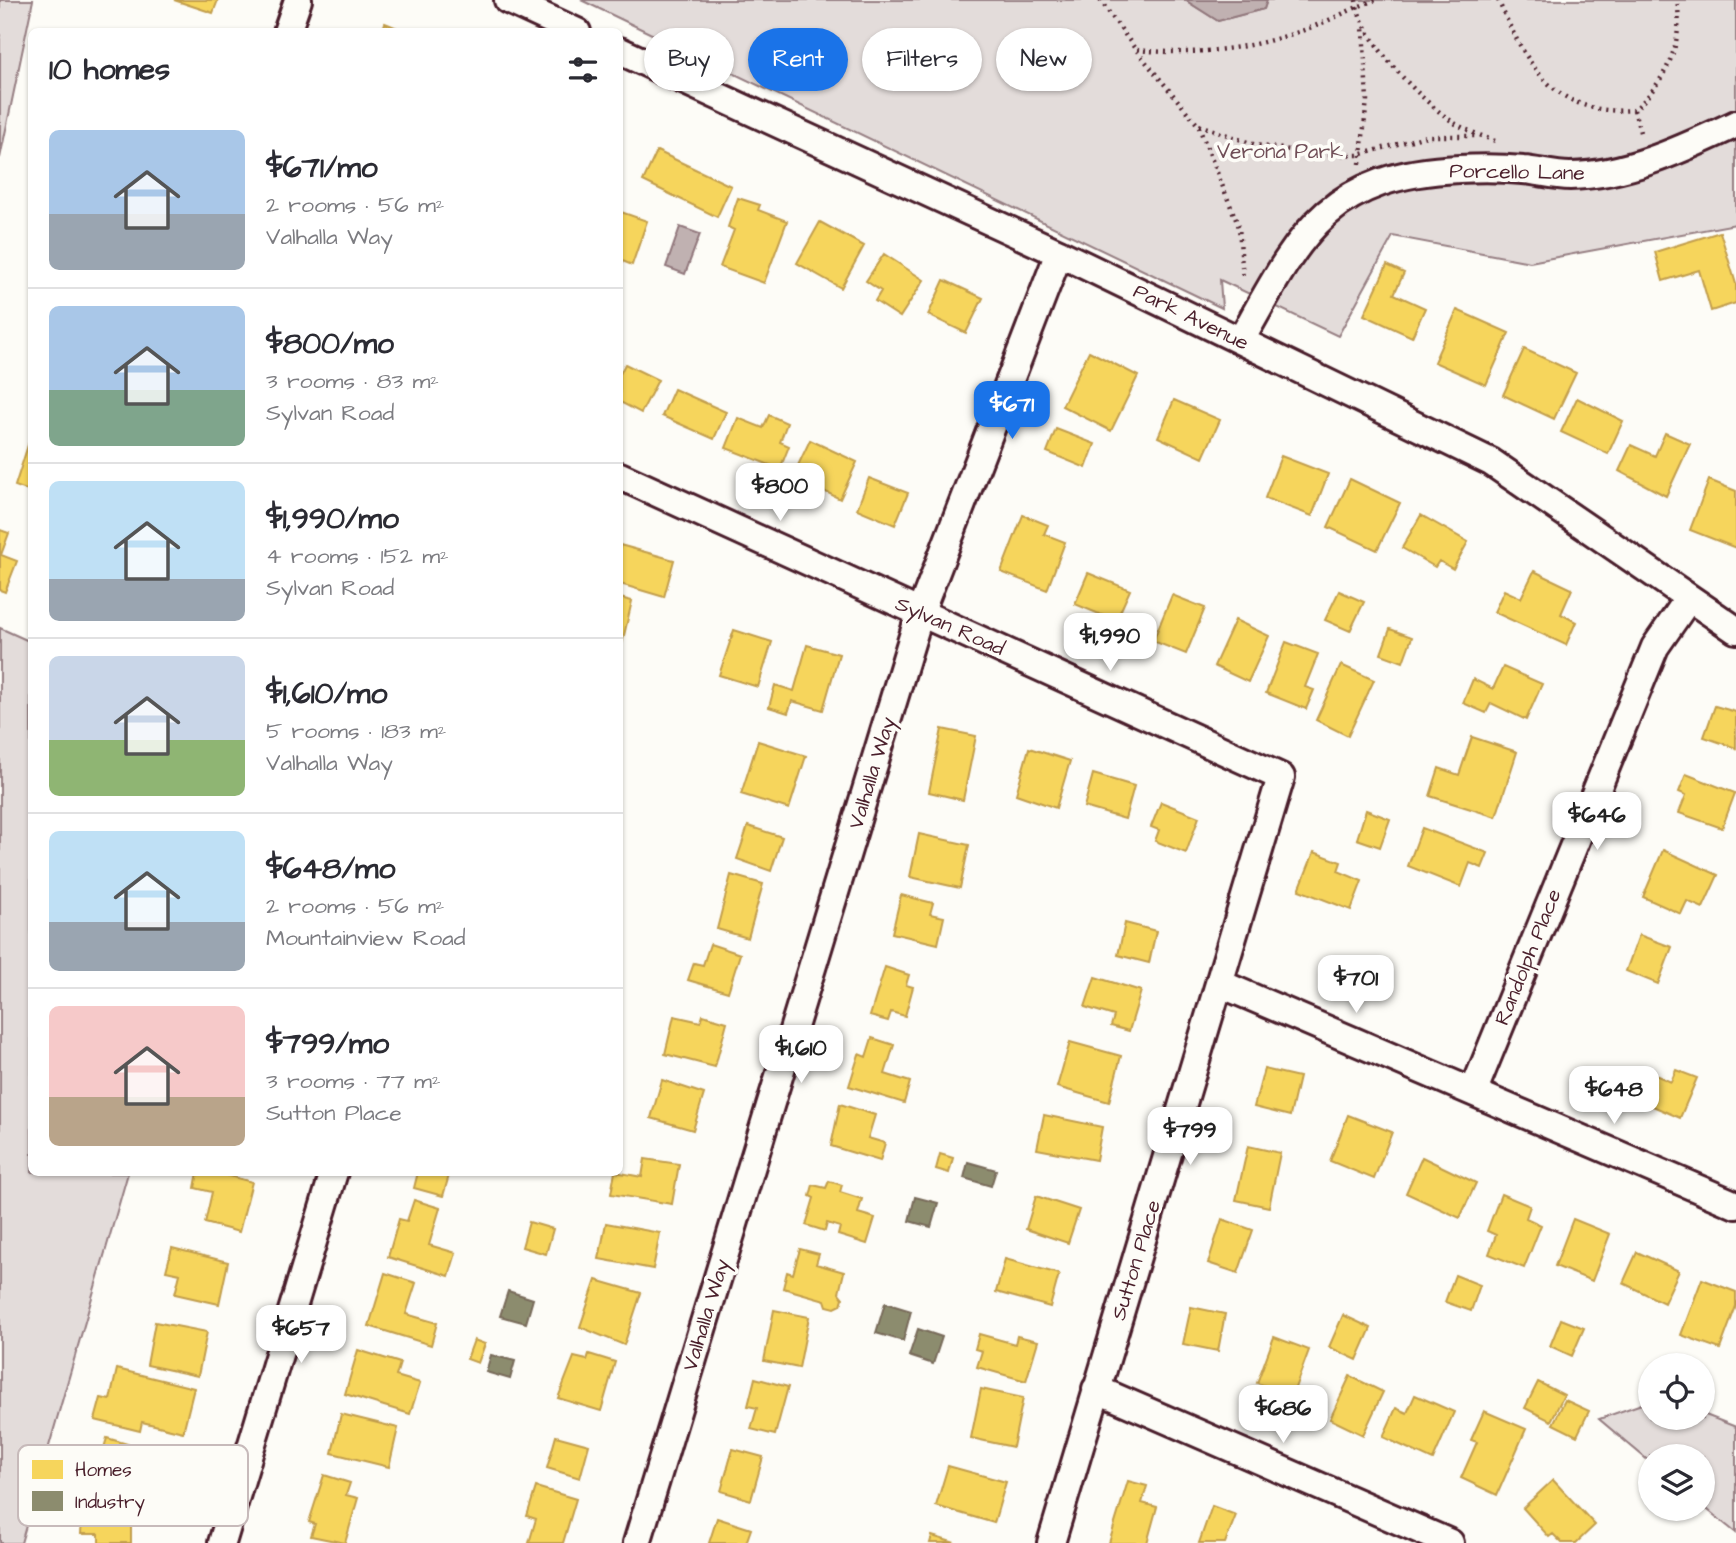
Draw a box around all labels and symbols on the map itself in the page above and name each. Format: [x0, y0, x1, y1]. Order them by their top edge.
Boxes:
park label: Verona Park [1217, 137, 1343, 166]
street label: Porcello Lane [1449, 156, 1585, 188]
street label: Park Avenue [1128, 277, 1254, 357]
pin: $671 [971, 382, 1053, 441]
pin: $800 [739, 463, 821, 523]
street label: Sylvan Road [890, 589, 1010, 665]
pin: $1,990 [1053, 614, 1167, 673]
street label: Valhalla Way [841, 713, 905, 833]
pin: $646 [1556, 792, 1638, 852]
street label: Randolph Place [1487, 885, 1569, 1030]
pin: $701 [1315, 956, 1397, 1015]
pin: $1,610 [744, 1026, 858, 1085]
pin: $648 [1573, 1066, 1655, 1126]
pin: $799 [1149, 1108, 1231, 1167]
street label: Sutton Place [1104, 1197, 1168, 1323]
street label: Valhalla Way [675, 1255, 739, 1375]
pin: $657 [260, 1306, 342, 1365]
pin: $686 [1242, 1386, 1324, 1445]
legend [18, 1445, 248, 1526]
text: Homes [75, 1457, 132, 1484]
text: Industry [75, 1489, 145, 1517]

